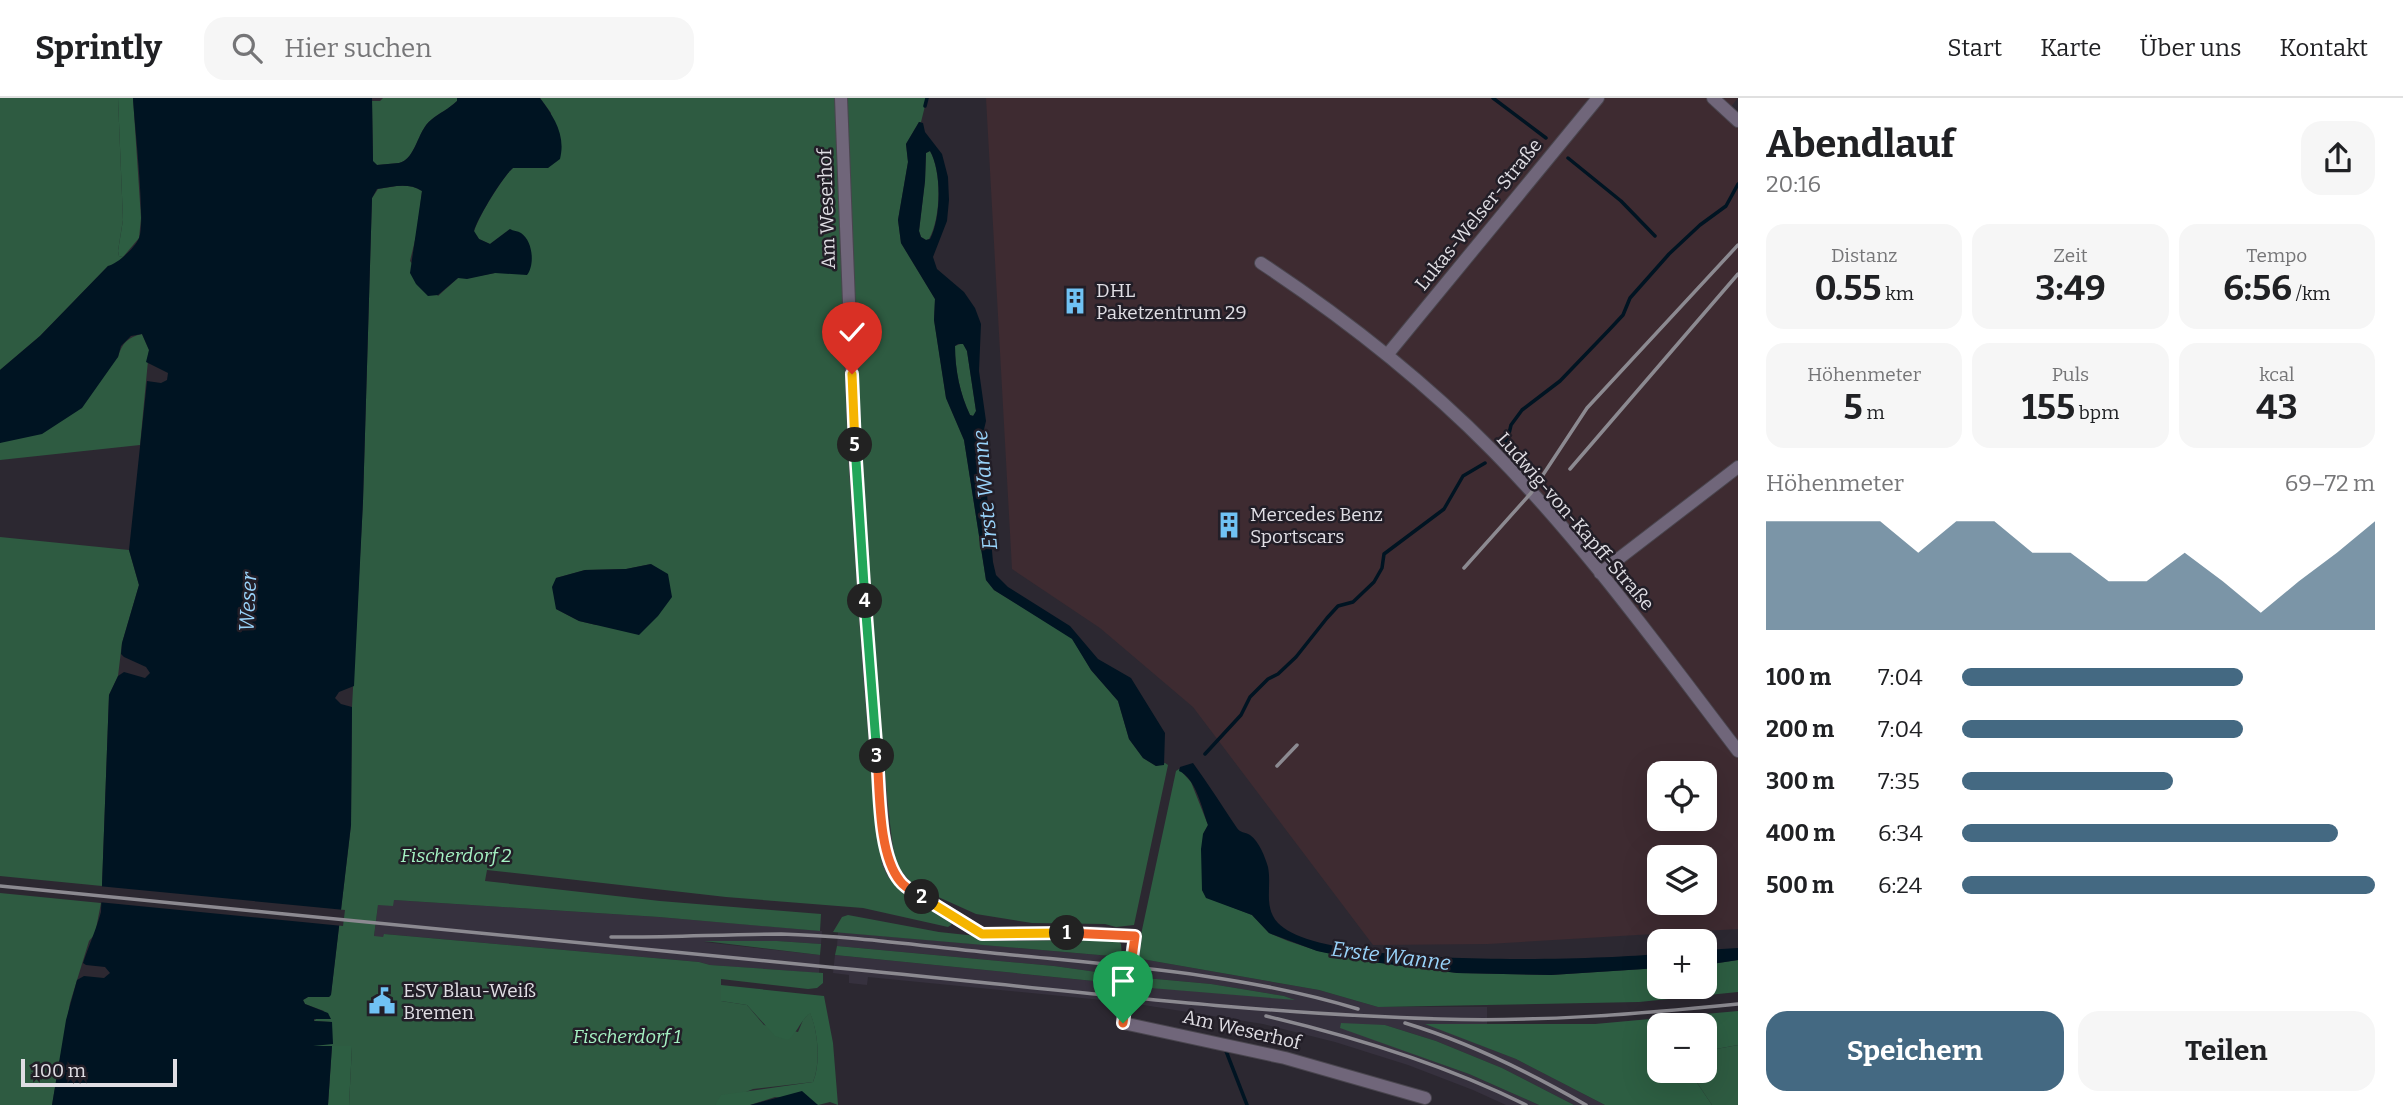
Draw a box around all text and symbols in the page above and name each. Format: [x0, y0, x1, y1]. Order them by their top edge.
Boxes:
search box [204, 17, 694, 80]
text: Sprintly [35, 28, 162, 68]
icon: search [228, 29, 266, 67]
text: Hier suchen [284, 33, 432, 64]
text: Start [1947, 34, 2002, 62]
text: Karte [2040, 34, 2102, 62]
text: Über uns [2140, 34, 2242, 62]
text: Kontakt [2280, 34, 2368, 62]
text: Abendlauf [1766, 121, 1955, 167]
button: share [2301, 121, 2375, 195]
street label: Lukas-Welser-Straße [1410, 134, 1547, 295]
street label: Am Weserhof [813, 147, 840, 270]
text: 20:16 [1766, 170, 1821, 198]
text: Distanz [1831, 244, 1897, 267]
text: Zeit [2053, 244, 2088, 267]
text: Tempo [2246, 244, 2307, 267]
text: 0.55 [1814, 267, 1881, 309]
text: 3:49 [2035, 267, 2106, 309]
text: 6:56 [2223, 267, 2292, 309]
place label: DHL Paketzentrum 29 [1096, 279, 1247, 324]
text: km [1881, 282, 1914, 305]
text: /km [2292, 282, 2330, 305]
building icon: DHL Paketzentrum 29 [1060, 286, 1090, 316]
pin [822, 302, 882, 374]
icon: check [833, 313, 871, 351]
text: Höhenmeter [1807, 363, 1921, 386]
text: Puls [2052, 363, 2089, 386]
text: kcal [2259, 363, 2295, 386]
text: 5 [1844, 386, 1863, 428]
text: 155 [2022, 386, 2075, 428]
text: 43 [2256, 386, 2298, 428]
text: m [1863, 401, 1885, 424]
text: bpm [2075, 401, 2119, 424]
pin: 5 [838, 428, 872, 462]
street label: Ludwig-von-Kapff-Straße [1492, 428, 1659, 615]
water label: Erste Wanne [967, 429, 1003, 551]
text: 5 [849, 433, 860, 456]
text: Höhenmeter [1766, 469, 1904, 497]
text: 69–72 m [2285, 469, 2375, 497]
place label: Mercedes Benz Sportscars [1250, 503, 1383, 548]
building icon: Mercedes Benz Sportscars [1214, 510, 1244, 540]
water label: Weser [233, 570, 263, 632]
pin: 4 [848, 584, 882, 618]
text: 4 [859, 589, 870, 612]
text: 100 m [1766, 663, 1831, 691]
text: 7:04 [1878, 663, 1923, 691]
text: 200 m [1766, 715, 1834, 743]
text: 7:04 [1878, 715, 1923, 743]
pin: 3 [860, 738, 894, 774]
text: 3 [871, 744, 882, 767]
map controls [1647, 761, 1717, 1083]
button: locate [1647, 761, 1717, 831]
text: 300 m [1766, 767, 1835, 795]
text: 7:35 [1878, 767, 1920, 795]
text: 400 m [1766, 819, 1835, 847]
text: 6:34 [1878, 819, 1923, 847]
park label: Fischerdorf 2 [401, 844, 511, 867]
button: layers [1647, 845, 1717, 915]
text: 500 m [1766, 871, 1834, 899]
text: 6:24 [1878, 871, 1922, 899]
pin: 2 [904, 880, 940, 914]
text: 2 [916, 885, 927, 908]
pin: 1 [1050, 916, 1084, 950]
text: 1 [1062, 921, 1071, 944]
button: + [1647, 929, 1717, 999]
water label: Erste Wanne [1330, 936, 1453, 976]
pin [1093, 951, 1153, 1023]
icon: arrive [1104, 962, 1142, 1000]
place label: ESV Blau-Weiß Bremen [403, 979, 536, 1024]
public building icon: ESV Blau-Weiß Bremen [367, 986, 397, 1016]
street label: Am Weserhof [1181, 1005, 1304, 1055]
button: Speichern [1766, 1011, 2064, 1091]
button: Teilen [2078, 1011, 2375, 1091]
button: − [1647, 1013, 1717, 1083]
park label: Fischerdorf 1 [573, 1025, 681, 1048]
scale bar [21, 1056, 177, 1088]
text: 100 m [32, 1059, 86, 1082]

